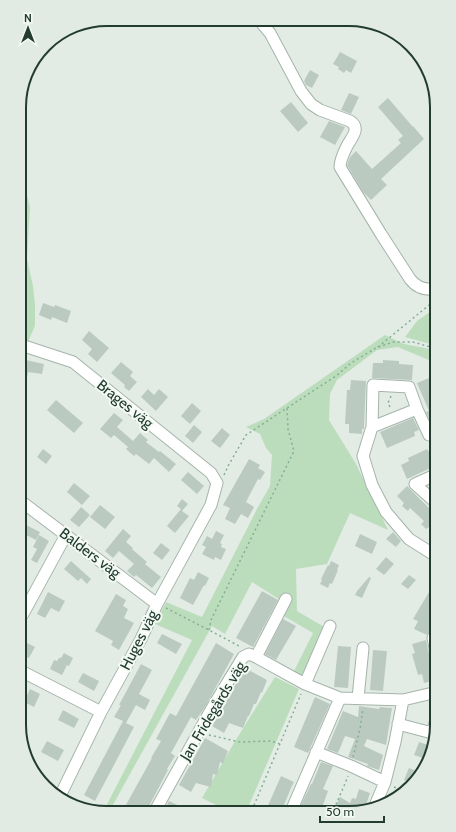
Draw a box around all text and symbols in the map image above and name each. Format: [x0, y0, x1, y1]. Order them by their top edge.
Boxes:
north arrow [8, 8, 48, 48]
text: N [24, 11, 32, 25]
street label: Brages väg [93, 376, 157, 433]
street label: Balders väg [56, 524, 125, 582]
street label: Huges väg [116, 606, 162, 673]
street label: Jan Fridegårds väg [176, 658, 250, 765]
scale bar [320, 798, 384, 824]
text: 50 m [326, 804, 354, 819]

